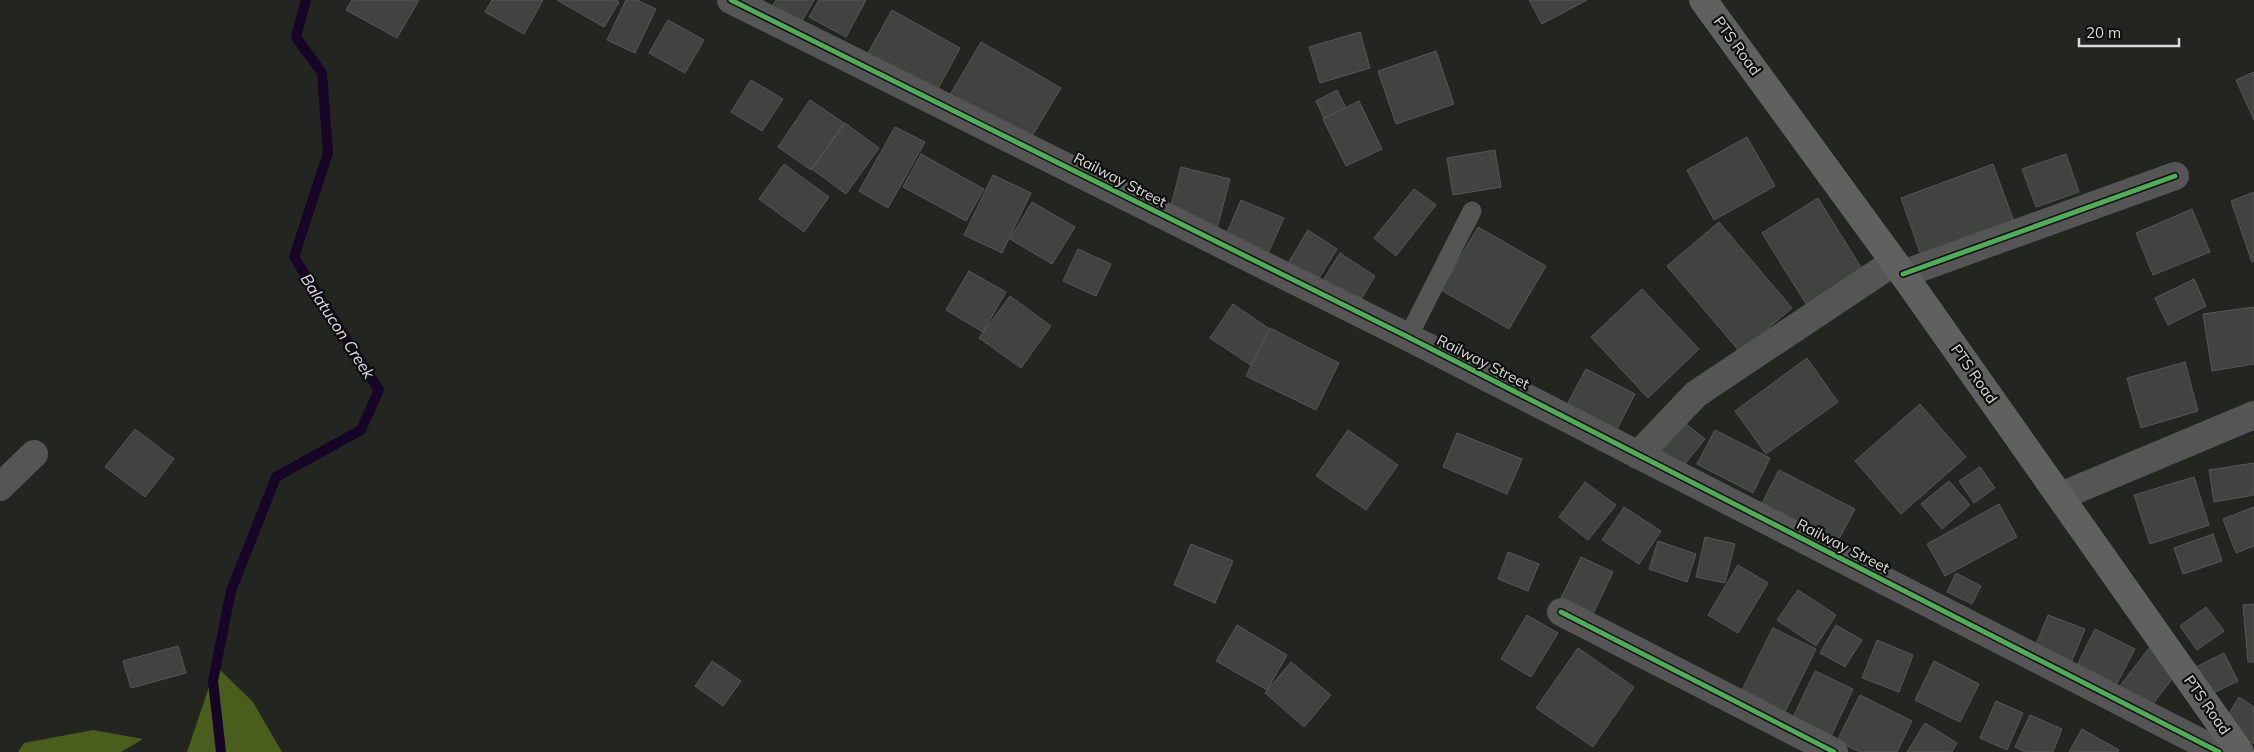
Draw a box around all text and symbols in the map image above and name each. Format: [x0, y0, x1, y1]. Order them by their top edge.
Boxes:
street label: PTS Road [1710, 13, 1765, 79]
scale bar [2079, 15, 2179, 47]
text: 20 m [2086, 23, 2121, 42]
street label: Railway Street [1071, 148, 1170, 211]
water label: Balatucon Creek [297, 270, 380, 383]
street label: Railway Street [1434, 330, 1533, 393]
street label: PTS Road [1947, 340, 2002, 407]
street label: Railway Street [1794, 514, 1893, 577]
street label: PTS Road [2180, 671, 2235, 738]

